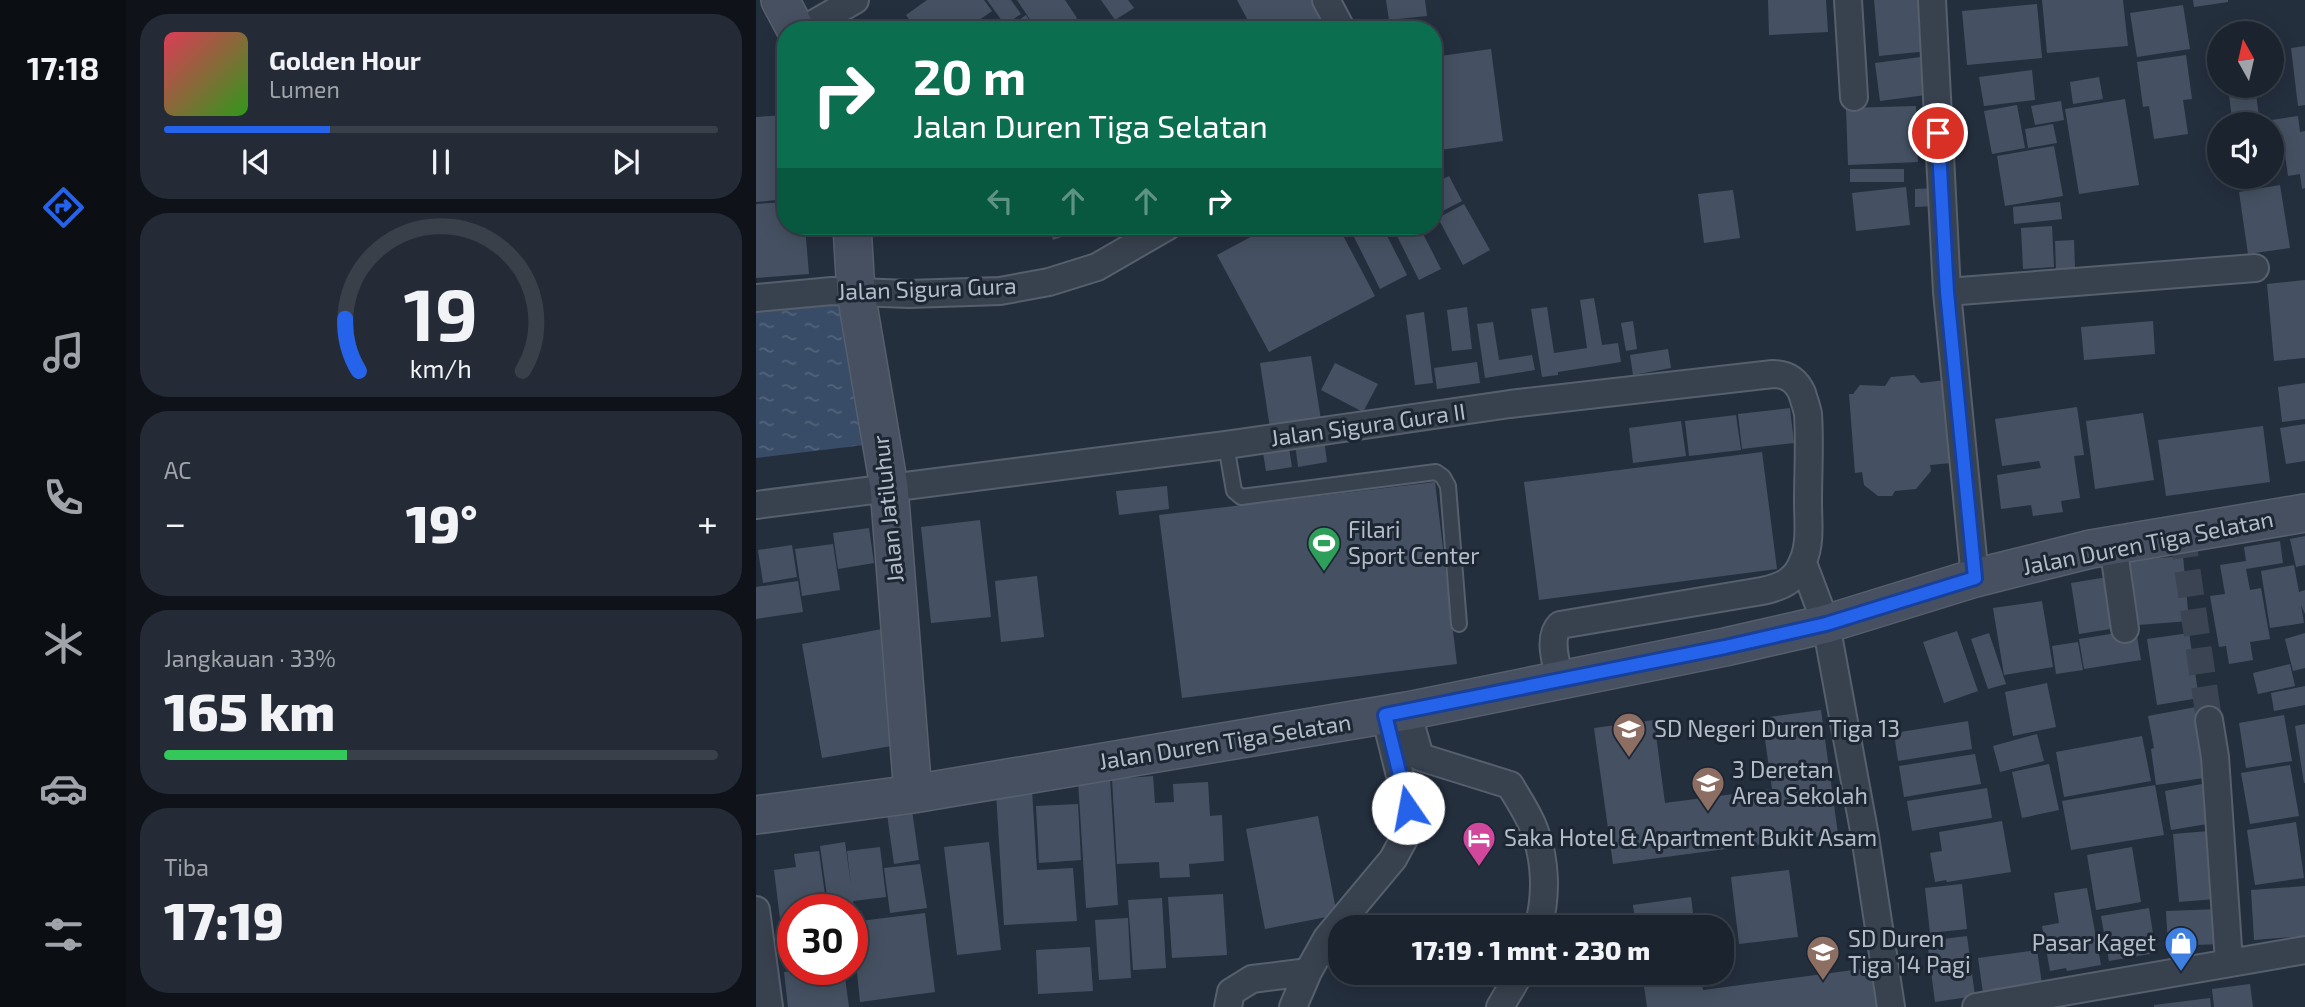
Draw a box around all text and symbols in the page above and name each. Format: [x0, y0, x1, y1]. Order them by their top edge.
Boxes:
north arrow [2207, 21, 2284, 98]
map controls [2207, 21, 2284, 189]
text: Golden Hour [269, 44, 421, 75]
text: 20 m [913, 46, 1026, 105]
text: 17:18 [27, 48, 99, 86]
icon: right [798, 49, 889, 140]
text: Lumen [269, 75, 340, 103]
pin [1908, 103, 1968, 163]
text: Jalan Duren Tiga Selatan [913, 106, 1268, 144]
button: sound [2207, 112, 2284, 189]
icon: arrive [1919, 114, 1957, 152]
icon: previous [237, 143, 275, 181]
icon: pause [422, 143, 460, 181]
icon: next [607, 143, 645, 181]
icon: left [981, 182, 1019, 220]
icon: ahead [1054, 182, 1092, 220]
icon: ahead [1127, 182, 1165, 220]
icon: right [1200, 182, 1238, 220]
icon: directions [39, 183, 88, 232]
text: 19 [404, 268, 478, 356]
street label: Jalan Sigura Gura [837, 271, 1017, 305]
icon: music [39, 328, 88, 377]
text: km/h [410, 353, 472, 383]
street label: Jalan Sigura Gura II [1269, 396, 1467, 452]
street label: Jalan Jatiluhur [865, 434, 909, 584]
text: AC [164, 456, 191, 484]
icon: phone [39, 473, 88, 522]
text: 19° [406, 491, 478, 553]
text: − [164, 499, 186, 545]
text: + [697, 499, 718, 545]
street label: Jalan Duren Tiga Selatan [2020, 504, 2276, 580]
place label: Filari Sport Center [1348, 515, 1480, 569]
sports icon: Filari Sport Center [1305, 524, 1343, 573]
icon: climate [39, 619, 88, 668]
text: Jangkauan · 33% [164, 644, 336, 672]
text: 165 km [164, 679, 335, 741]
street label: Jalan Duren Tiga Selatan [1097, 707, 1353, 775]
school or university icon: SD Negeri Duren Tiga 13 [1610, 710, 1648, 759]
place label: SD Negeri Duren Tiga 13 [1654, 714, 1900, 742]
place label: 3 Deretan Area Sekolah [1732, 755, 1868, 809]
icon: car [39, 764, 88, 813]
school or university icon: 3 Deretan Area Sekolah [1689, 764, 1727, 813]
position arrow [1371, 771, 1445, 845]
hotel icon: Saka Hotel & Apartment Bukit Asam [1460, 819, 1498, 868]
place label: Saka Hotel & Apartment Bukit Asam [1504, 823, 1877, 851]
text: Tiba [164, 853, 209, 881]
text: 17:19 [164, 888, 284, 950]
speed limit sign: 30 [777, 894, 868, 985]
icon: filters [39, 910, 88, 959]
place label: SD Duren Tiga 14 Pagi [1848, 924, 1971, 978]
shop icon: Pasar Kaget [2162, 924, 2200, 973]
place label: Pasar Kaget [2032, 928, 2156, 956]
school or university icon: SD Duren Tiga 14 Pagi [1804, 933, 1842, 982]
text: 17:19 · 1 mnt · 230 m [1412, 934, 1650, 965]

